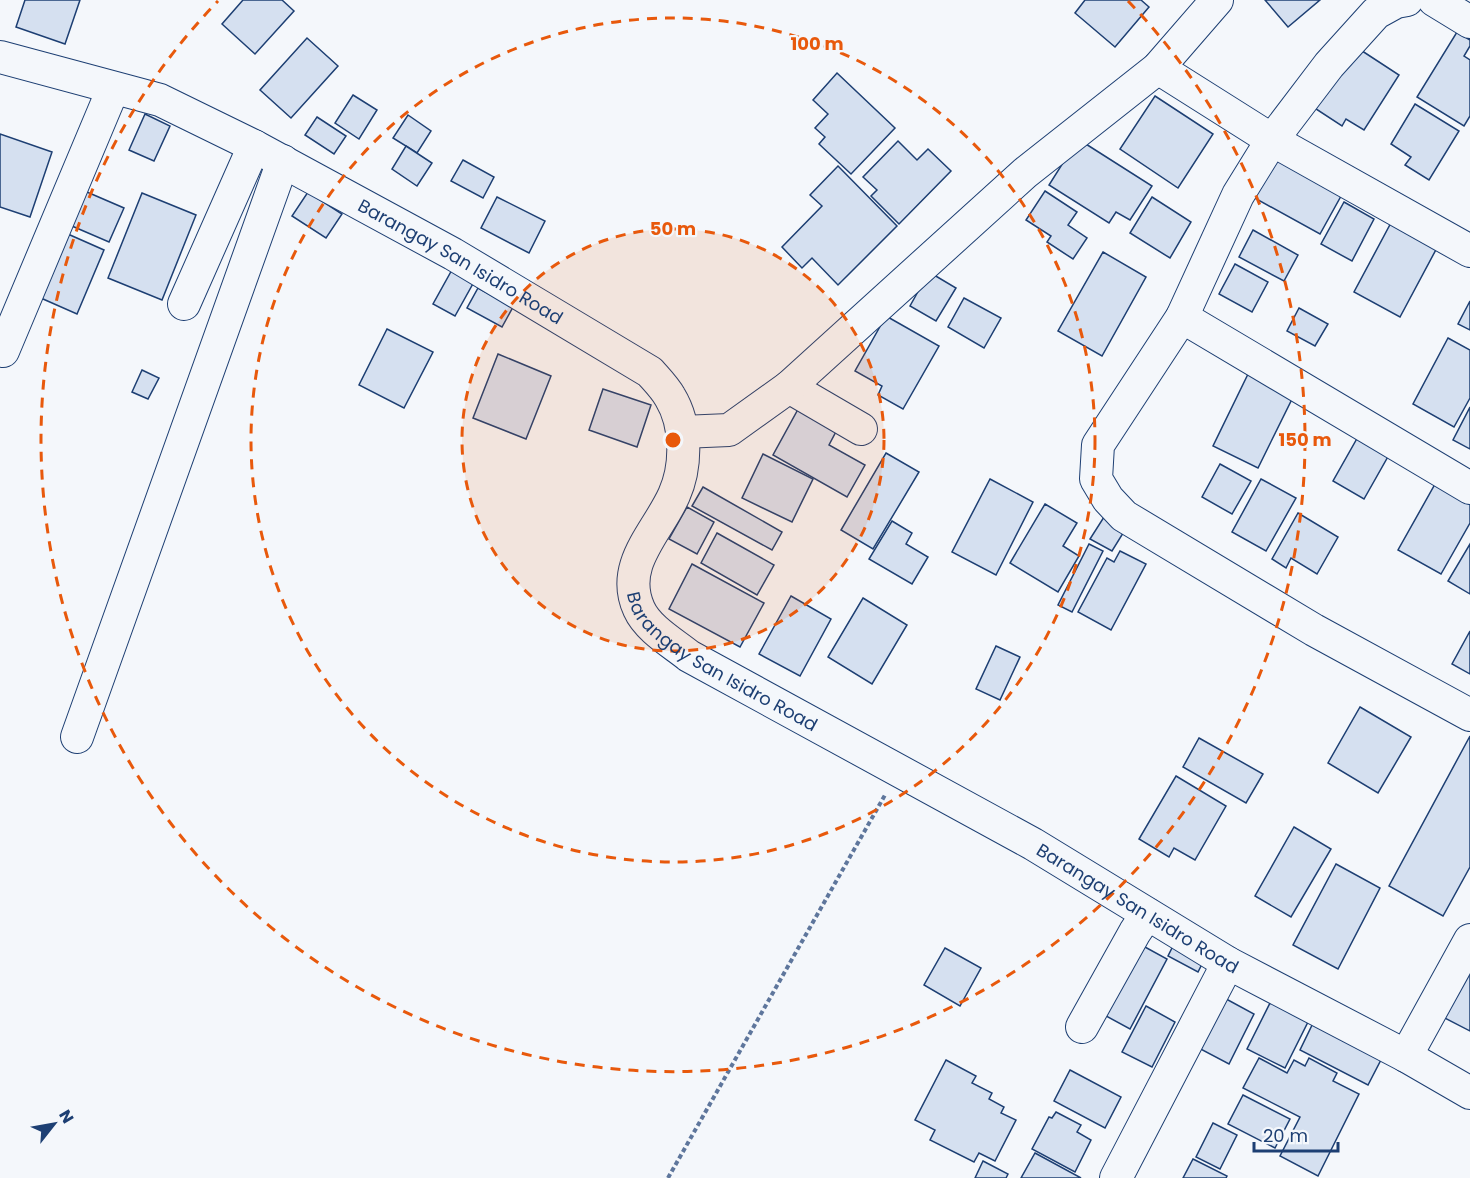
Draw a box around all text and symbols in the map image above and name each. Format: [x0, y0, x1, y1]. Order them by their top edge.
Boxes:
text: 100 m [790, 31, 844, 56]
street label: Barangay San Isidro Road [354, 192, 568, 330]
text: 50 m [650, 216, 696, 241]
text: 150 m [1278, 427, 1332, 452]
centre of rings [663, 430, 683, 450]
street label: Barangay San Isidro Road [621, 589, 822, 737]
street label: Barangay San Isidro Road [1032, 837, 1243, 979]
north arrow [24, 1094, 84, 1154]
text: N [53, 1105, 79, 1128]
scale bar [1254, 1115, 1338, 1153]
text: 20 m [1263, 1123, 1308, 1148]

